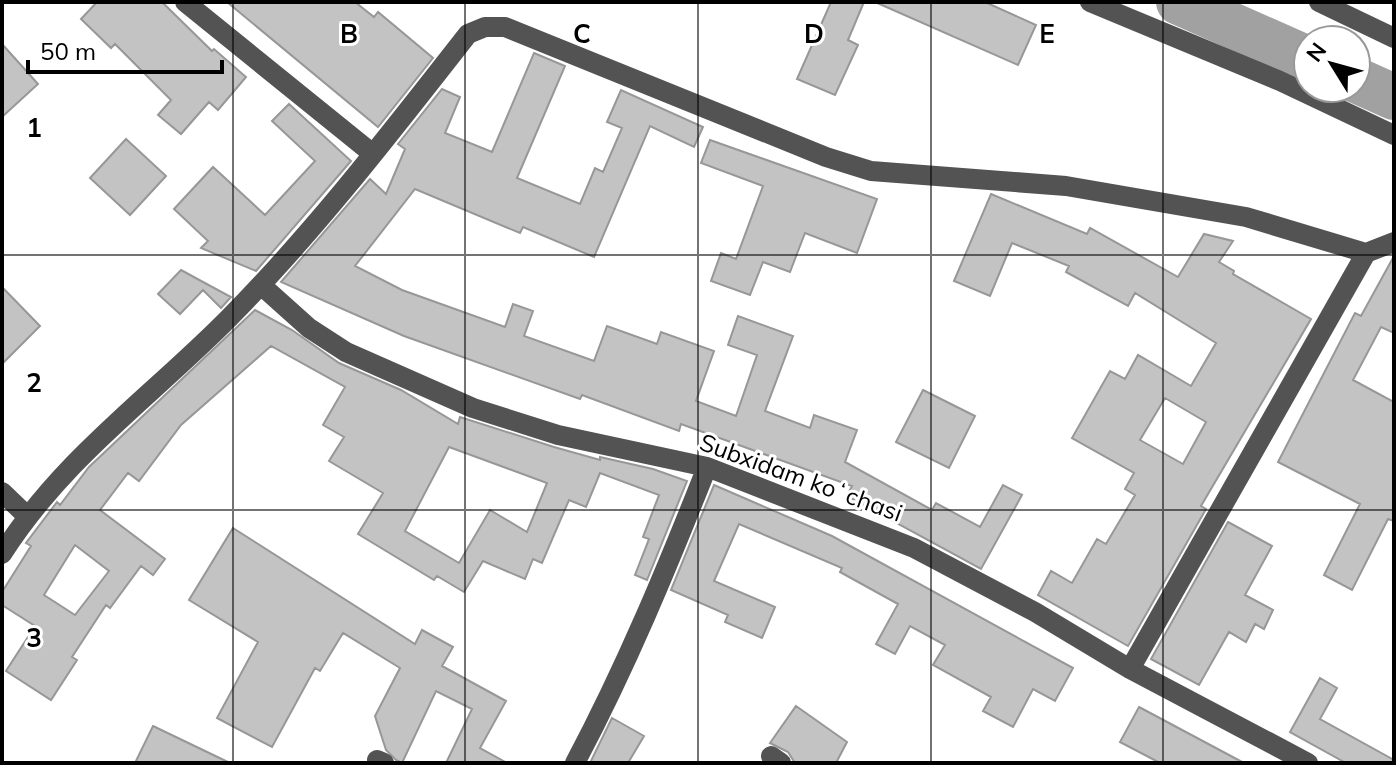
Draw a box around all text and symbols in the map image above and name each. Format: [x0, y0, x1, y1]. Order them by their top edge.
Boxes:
text: B [340, 17, 358, 50]
text: C [573, 17, 591, 50]
text: D [804, 17, 824, 50]
text: E [1039, 17, 1055, 50]
scale bar [28, 24, 222, 74]
north arrow [1292, 24, 1372, 104]
text: 50 m [40, 36, 96, 66]
text: N [1300, 37, 1332, 67]
text: 1 [26, 111, 42, 144]
text: 2 [26, 366, 42, 399]
street label: Subxidam koʻchasi [696, 426, 907, 528]
text: 3 [26, 621, 42, 654]

